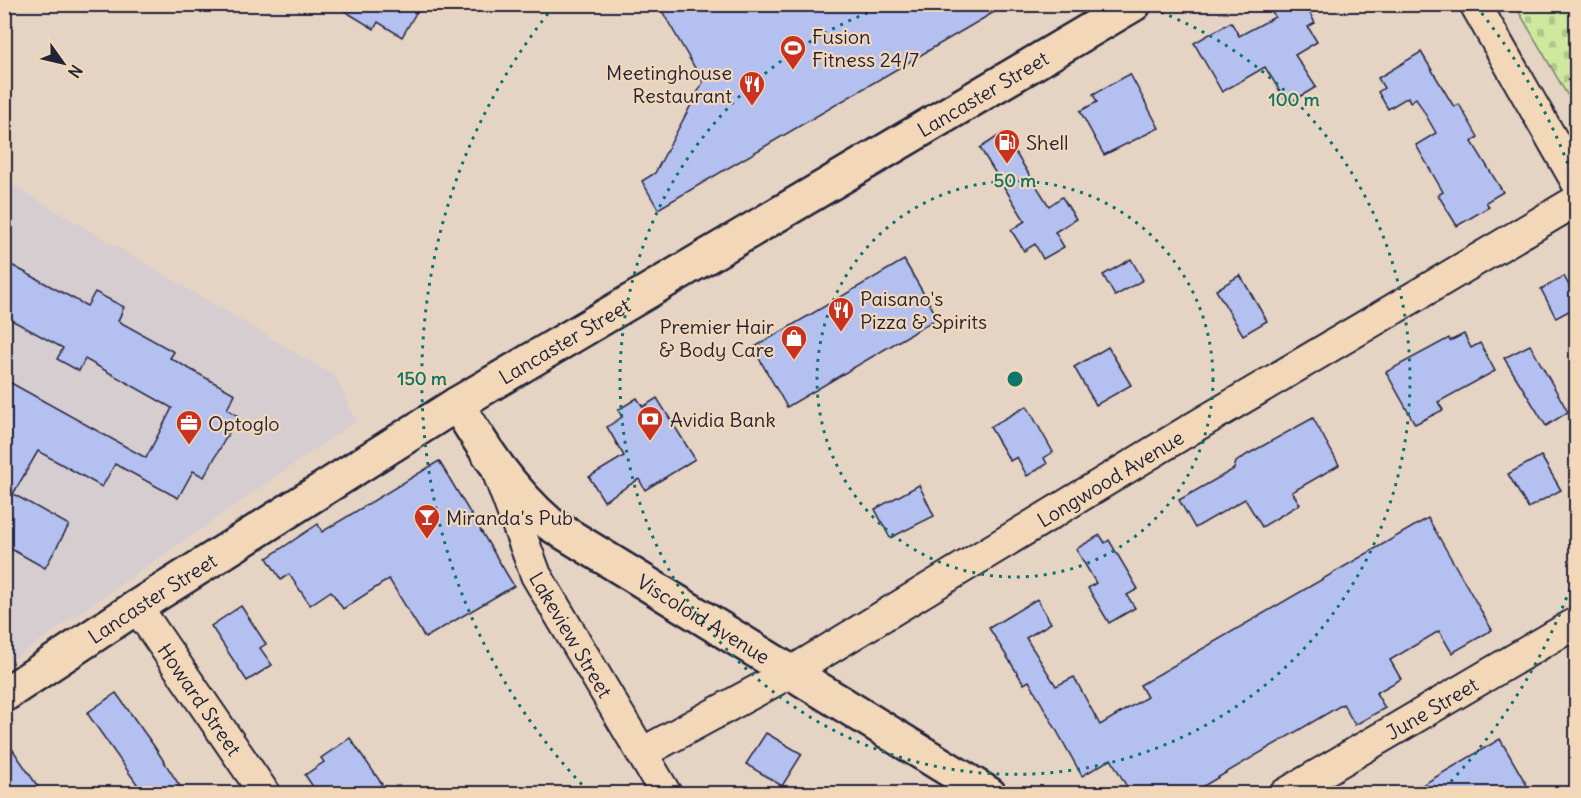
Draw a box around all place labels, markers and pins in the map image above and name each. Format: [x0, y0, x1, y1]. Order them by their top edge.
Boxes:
place label: Fusion Fitness 24/7 [812, 24, 919, 72]
sports icon: Fusion Fitness 24/7 [778, 33, 808, 71]
place label: Meetinghouse Restaurant [606, 60, 732, 108]
restaurant icon: Meetinghouse Restaurant [737, 69, 767, 107]
fuel station icon: Shell [992, 127, 1022, 165]
place label: Shell [1026, 130, 1068, 155]
place label: Paisano's Pizza & Spirits [860, 286, 987, 334]
restaurant icon: Paisano's Pizza & Spirits [826, 295, 856, 333]
place label: Premier Hair & Body Care [659, 314, 774, 362]
shop icon: Premier Hair & Body Care [779, 323, 809, 361]
centre of rings [1005, 369, 1025, 389]
bank icon: Avidia Bank [635, 404, 665, 442]
place label: Avidia Bank [670, 407, 776, 432]
office icon: Optoglo [174, 408, 204, 446]
place label: Optoglo [208, 411, 280, 436]
bar icon: Miranda's Pub [412, 502, 442, 540]
place label: Miranda's Pub [446, 505, 573, 530]

